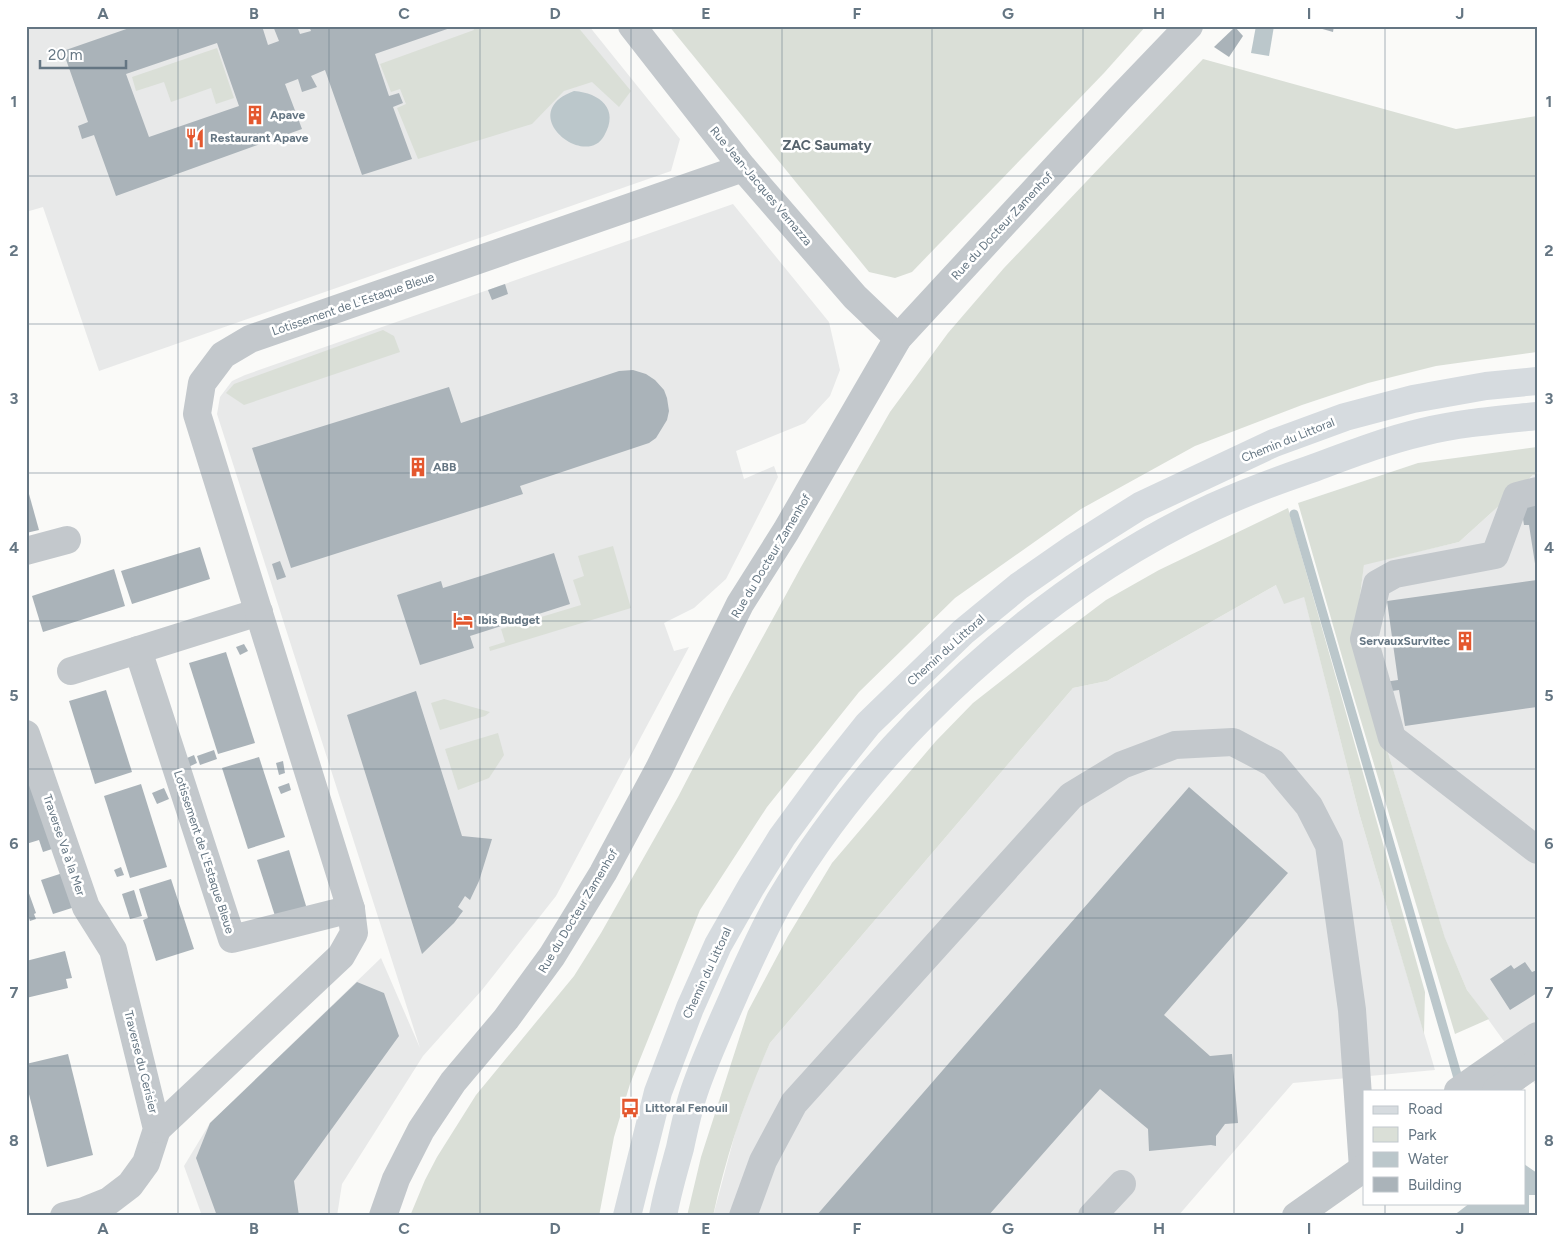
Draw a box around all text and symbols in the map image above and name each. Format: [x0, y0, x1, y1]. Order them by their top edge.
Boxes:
text: A [97, 4, 109, 23]
text: B [249, 4, 259, 23]
text: C [398, 4, 410, 23]
text: D [549, 4, 561, 23]
text: E [701, 4, 711, 23]
text: F [853, 4, 862, 23]
text: G [1002, 4, 1014, 23]
text: H [1153, 4, 1165, 23]
text: I [1307, 4, 1311, 23]
text: J [1456, 4, 1464, 23]
scale bar [40, 38, 126, 70]
text: 20 m [48, 46, 82, 64]
text: 1 [11, 92, 17, 111]
text: 1 [1546, 92, 1552, 111]
building icon: Apave [244, 104, 266, 126]
place label: Apave [270, 108, 305, 122]
street label: Rue Jean-Jacques Vernazza [707, 124, 815, 248]
restaurant icon: Restaurant Apave [184, 127, 206, 149]
place label: Restaurant Apave [210, 131, 309, 145]
district label: ZAC Saumaty [782, 137, 873, 154]
street label: Rue du Docteur Zamenhof [948, 169, 1056, 283]
text: 2 [9, 241, 19, 260]
text: 2 [1544, 241, 1554, 260]
street label: Lotissement de L'Estaque Bleue [270, 269, 436, 338]
text: 3 [10, 389, 19, 408]
text: 3 [1545, 389, 1554, 408]
street label: Chemin du Littoral [1239, 415, 1337, 465]
building icon: ABB [407, 456, 429, 478]
place label: ABB [433, 460, 456, 474]
street label: Rue du Docteur Zamenhof [728, 491, 814, 621]
text: 4 [9, 538, 19, 557]
text: 4 [1544, 538, 1554, 557]
hotel icon: Ibis Budget [452, 609, 474, 631]
street label: Chemin du Littoral [904, 612, 988, 688]
place label: Ibis Budget [478, 613, 540, 627]
building icon: ServauxSurvitec [1454, 630, 1476, 652]
place label: ServauxSurvitec [1359, 634, 1450, 648]
text: 5 [9, 686, 19, 705]
text: 5 [1544, 686, 1554, 705]
street label: Lotissement de L'Estaque Bleue [171, 769, 237, 936]
street label: Traverse Va à la Mer [40, 792, 88, 898]
text: 6 [9, 834, 19, 853]
text: 6 [1544, 834, 1554, 853]
street label: Rue du Docteur Zamenhof [535, 846, 621, 976]
street label: Chemin du Littoral [680, 925, 734, 1021]
text: 7 [10, 983, 19, 1002]
text: 7 [1545, 983, 1554, 1002]
street label: Traverse du Cerisier [121, 1009, 161, 1115]
legend [1363, 1090, 1526, 1204]
bus stop icon: Littoral Fenouil [619, 1097, 641, 1119]
text: Road [1408, 1100, 1443, 1118]
place label: Littoral Fenouil [645, 1101, 728, 1115]
text: Park [1408, 1126, 1437, 1144]
text: 8 [9, 1131, 19, 1150]
text: 8 [1544, 1131, 1554, 1150]
text: Water [1408, 1150, 1448, 1168]
text: Building [1408, 1176, 1462, 1194]
text: A [97, 1219, 109, 1238]
text: B [249, 1219, 259, 1238]
text: C [398, 1219, 410, 1238]
text: D [549, 1219, 561, 1238]
text: E [701, 1219, 711, 1238]
text: F [853, 1219, 862, 1238]
text: G [1002, 1219, 1014, 1238]
text: H [1153, 1219, 1165, 1238]
text: I [1307, 1219, 1311, 1238]
text: J [1456, 1219, 1464, 1238]

